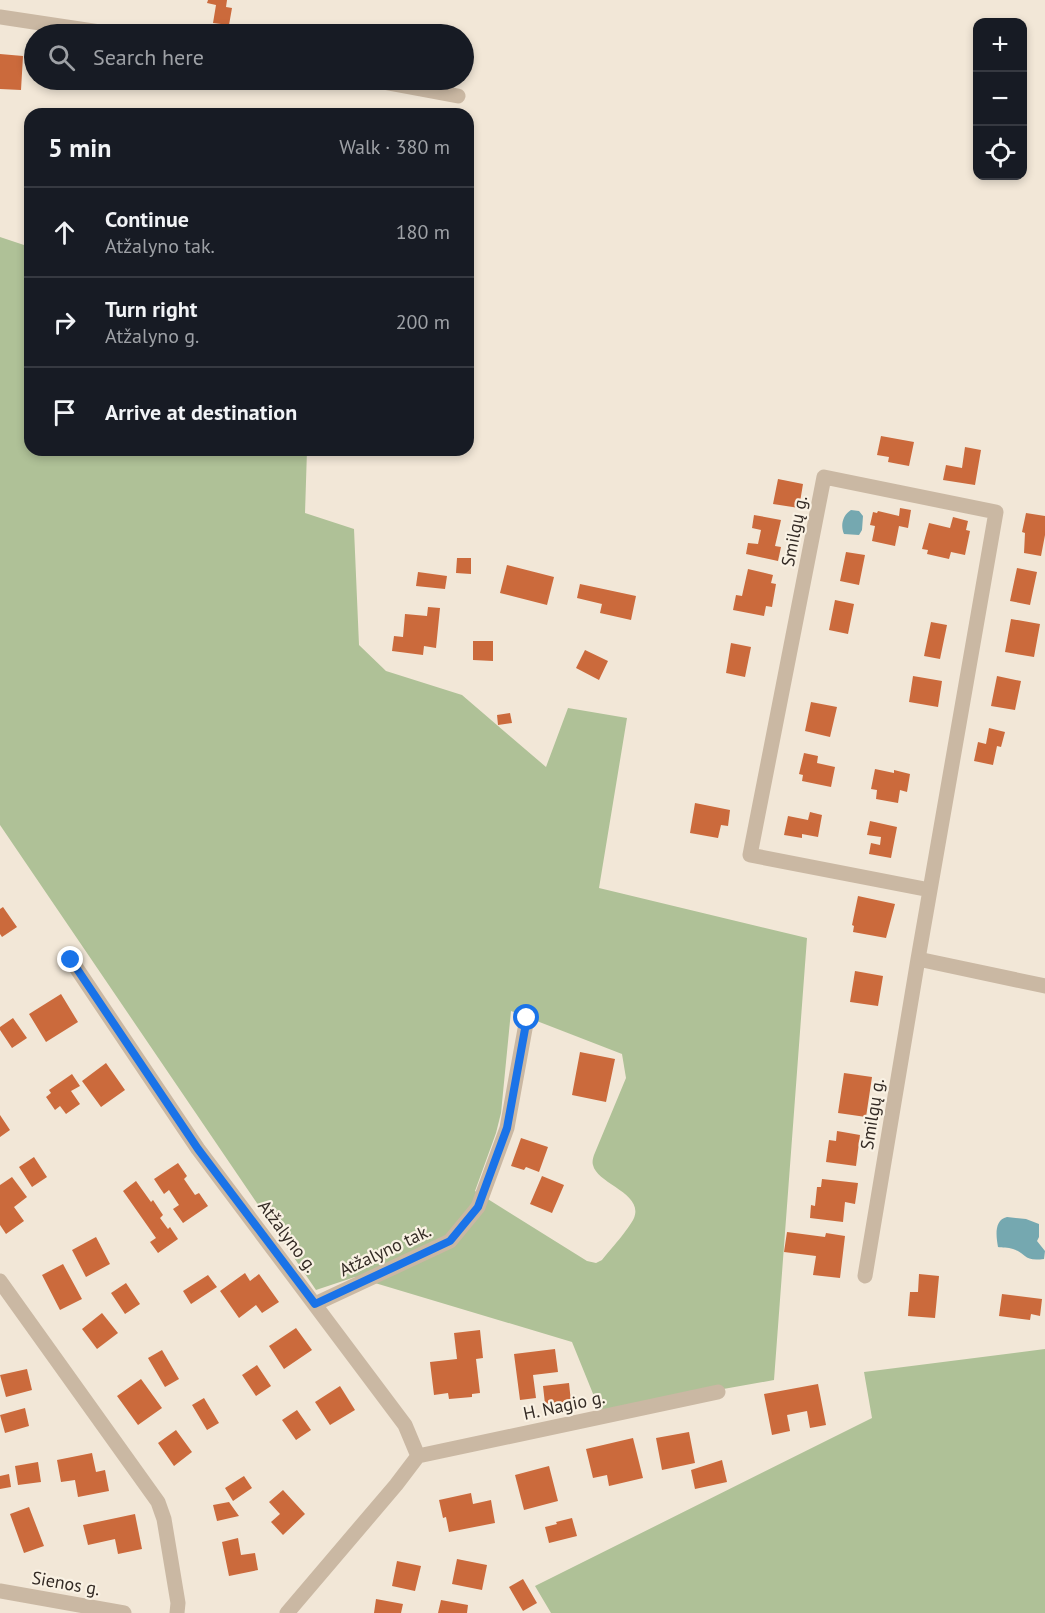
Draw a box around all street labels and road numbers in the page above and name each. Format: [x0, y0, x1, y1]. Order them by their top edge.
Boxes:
street label: Smilgų g. [776, 493, 812, 569]
street label: Smilgų g. [855, 1077, 889, 1151]
street label: Atžalyno g. [253, 1195, 323, 1277]
street label: Atžalyno tak. [335, 1219, 435, 1281]
street label: H. Nagio g. [521, 1385, 607, 1425]
street label: Sienos g. [30, 1566, 102, 1600]

